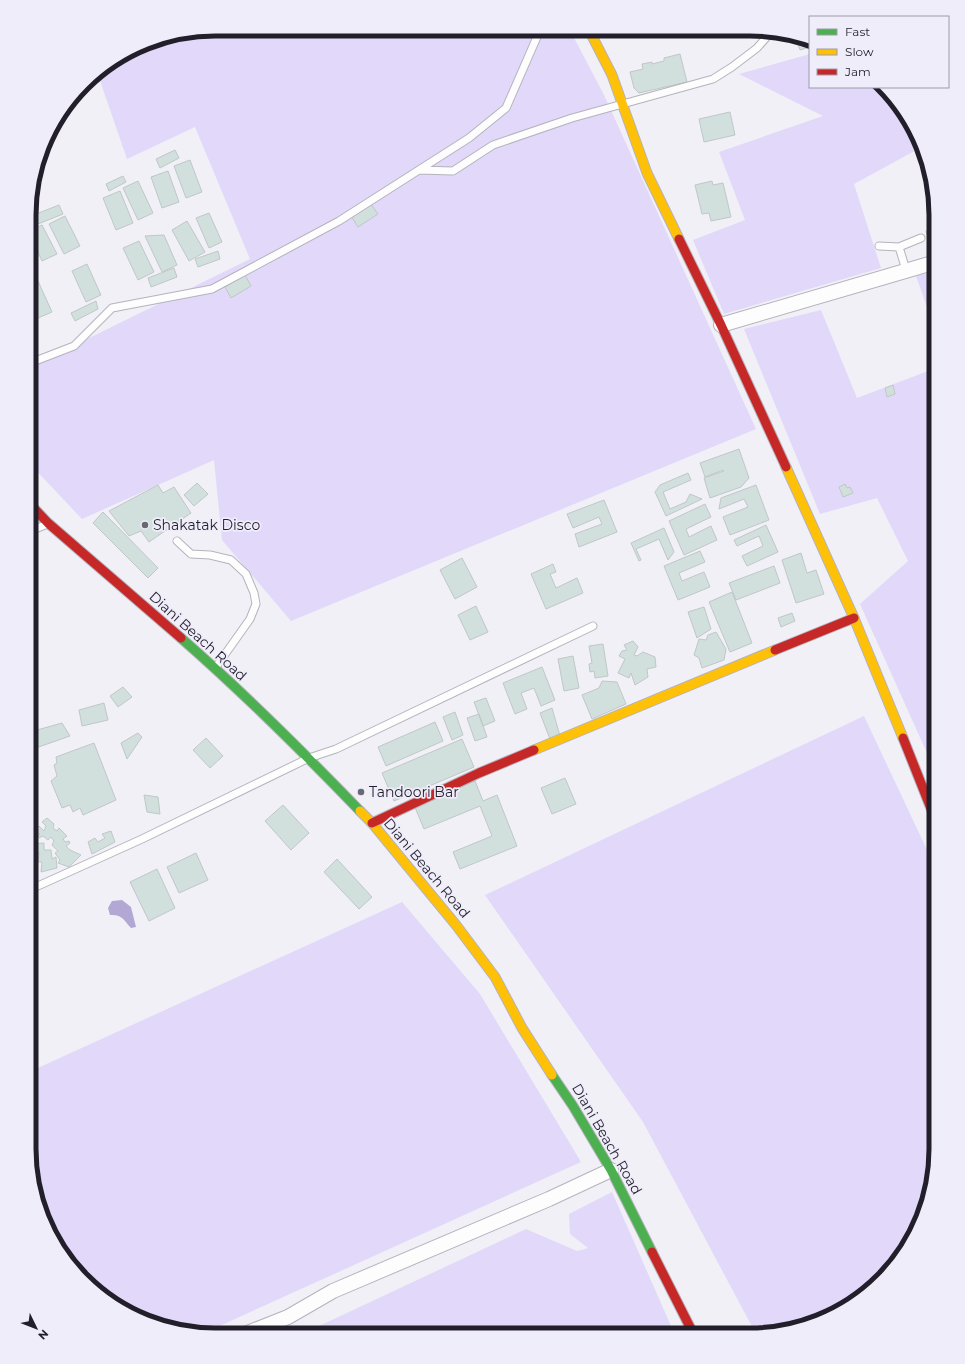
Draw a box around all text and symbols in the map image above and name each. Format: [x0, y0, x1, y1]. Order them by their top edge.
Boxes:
legend [809, 16, 949, 88]
text: Fast [845, 24, 870, 39]
text: Slow [845, 44, 874, 59]
text: Jam [844, 64, 871, 79]
place label: Shakatak Disco [153, 516, 260, 534]
marker: Shakatak Disco [140, 520, 150, 530]
street label: Diani Beach Road [146, 587, 250, 685]
place label: Tandoori Bar [369, 783, 459, 801]
marker: Tandoori Bar [356, 787, 366, 797]
street label: Diani Beach Road [380, 814, 474, 922]
street label: Diani Beach Road [568, 1080, 646, 1198]
north arrow [16, 1308, 56, 1348]
text: N [35, 1327, 51, 1343]

